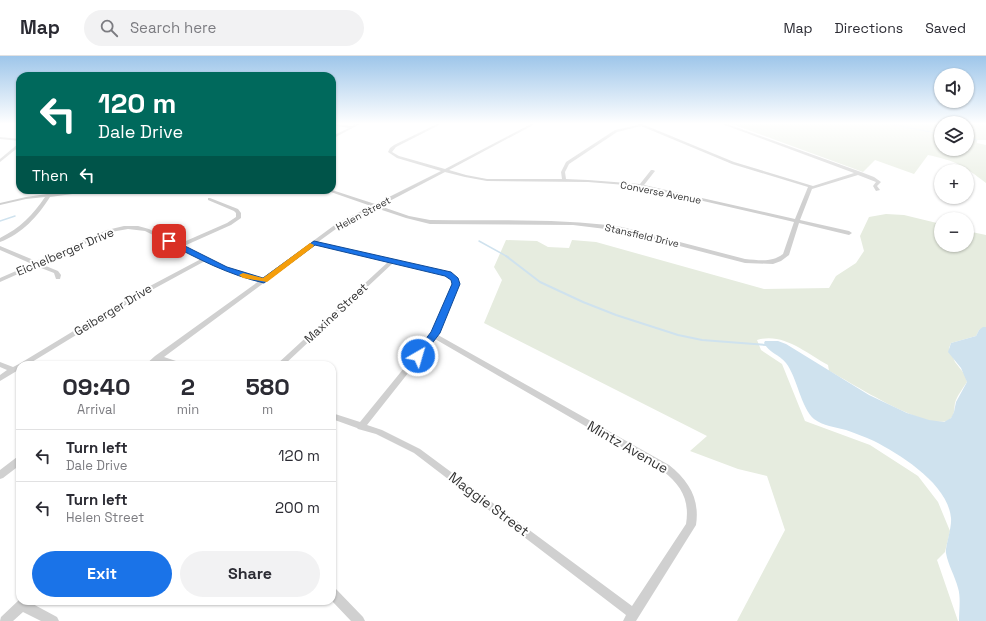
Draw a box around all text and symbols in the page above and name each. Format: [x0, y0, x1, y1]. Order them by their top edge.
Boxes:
search box [84, 10, 364, 46]
text: Map [20, 15, 60, 40]
icon: search [98, 17, 120, 39]
text: Search here [130, 18, 216, 37]
text: Map [783, 19, 813, 37]
text: Directions [835, 19, 903, 37]
text: Saved [925, 19, 966, 37]
map controls [934, 68, 974, 252]
button: sound [934, 68, 974, 108]
text: 120 m [98, 85, 176, 121]
icon: left [32, 88, 84, 140]
button: layers [934, 116, 974, 156]
text: Dale Drive [98, 120, 183, 143]
icon: left [76, 164, 98, 186]
button: + [934, 164, 974, 204]
text: Then [32, 166, 68, 185]
street label: Converse Avenue [619, 178, 703, 207]
street label: Helen Street [334, 193, 393, 233]
button: − [934, 212, 974, 252]
street label: Stansfield Drive [604, 221, 680, 250]
street label: Eichelberger Drive [14, 224, 116, 280]
pin [152, 224, 186, 258]
icon: arrive [158, 230, 180, 252]
street label: Maxine Street [301, 279, 371, 347]
street label: Geiberger Drive [71, 280, 155, 340]
position arrow [397, 335, 439, 377]
text: 09:40 [62, 371, 131, 402]
text: 2 [181, 371, 195, 402]
text: 580 [245, 371, 290, 402]
text: Arrival [77, 401, 116, 418]
text: min [177, 401, 199, 418]
text: m [262, 401, 273, 418]
street label: Mintz Avenue [584, 417, 672, 477]
text: Turn left [66, 438, 128, 457]
icon: left [32, 445, 54, 467]
text: 120 m [278, 446, 320, 465]
text: Dale Drive [66, 457, 127, 474]
street label: Maggie Street [445, 468, 533, 540]
text: Turn left [66, 490, 128, 509]
icon: left [32, 497, 54, 519]
text: 200 m [275, 498, 320, 517]
text: Helen Street [66, 509, 144, 526]
button: Exit [32, 551, 172, 597]
button: Share [180, 551, 320, 597]

